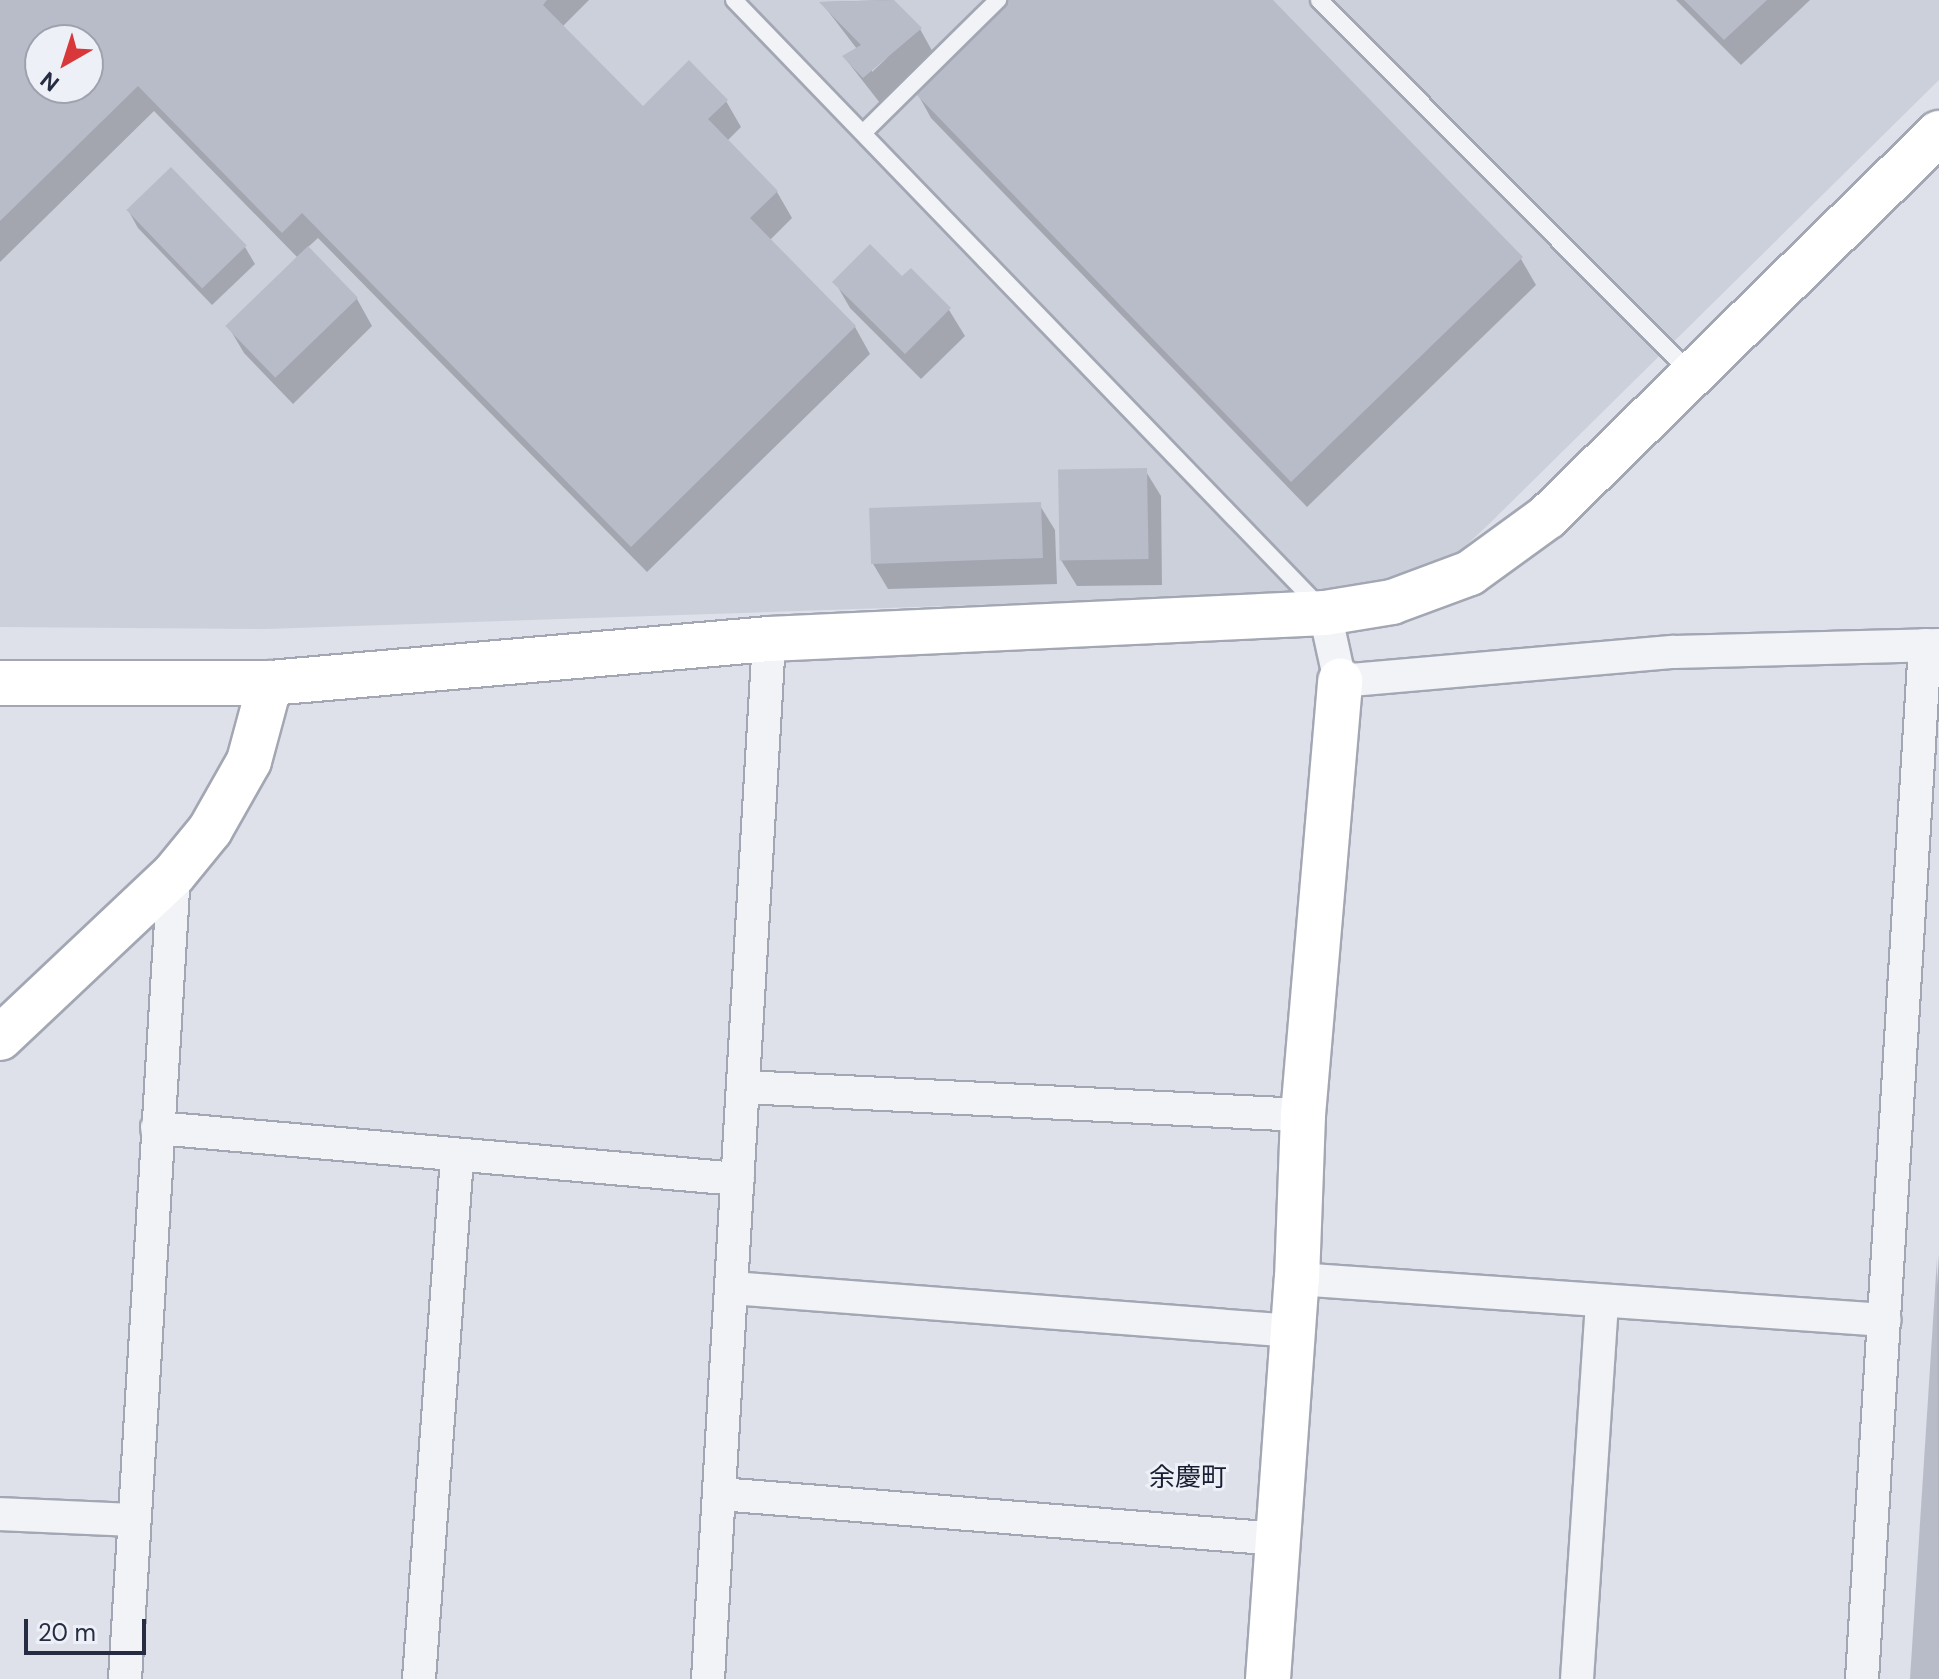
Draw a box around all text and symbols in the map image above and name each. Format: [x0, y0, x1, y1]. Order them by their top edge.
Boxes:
north arrow [24, 24, 104, 104]
text: N [34, 65, 65, 98]
district label: 余慶町 [1149, 1462, 1227, 1494]
scale bar [28, 1603, 150, 1653]
text: 20 m [38, 1617, 96, 1648]

